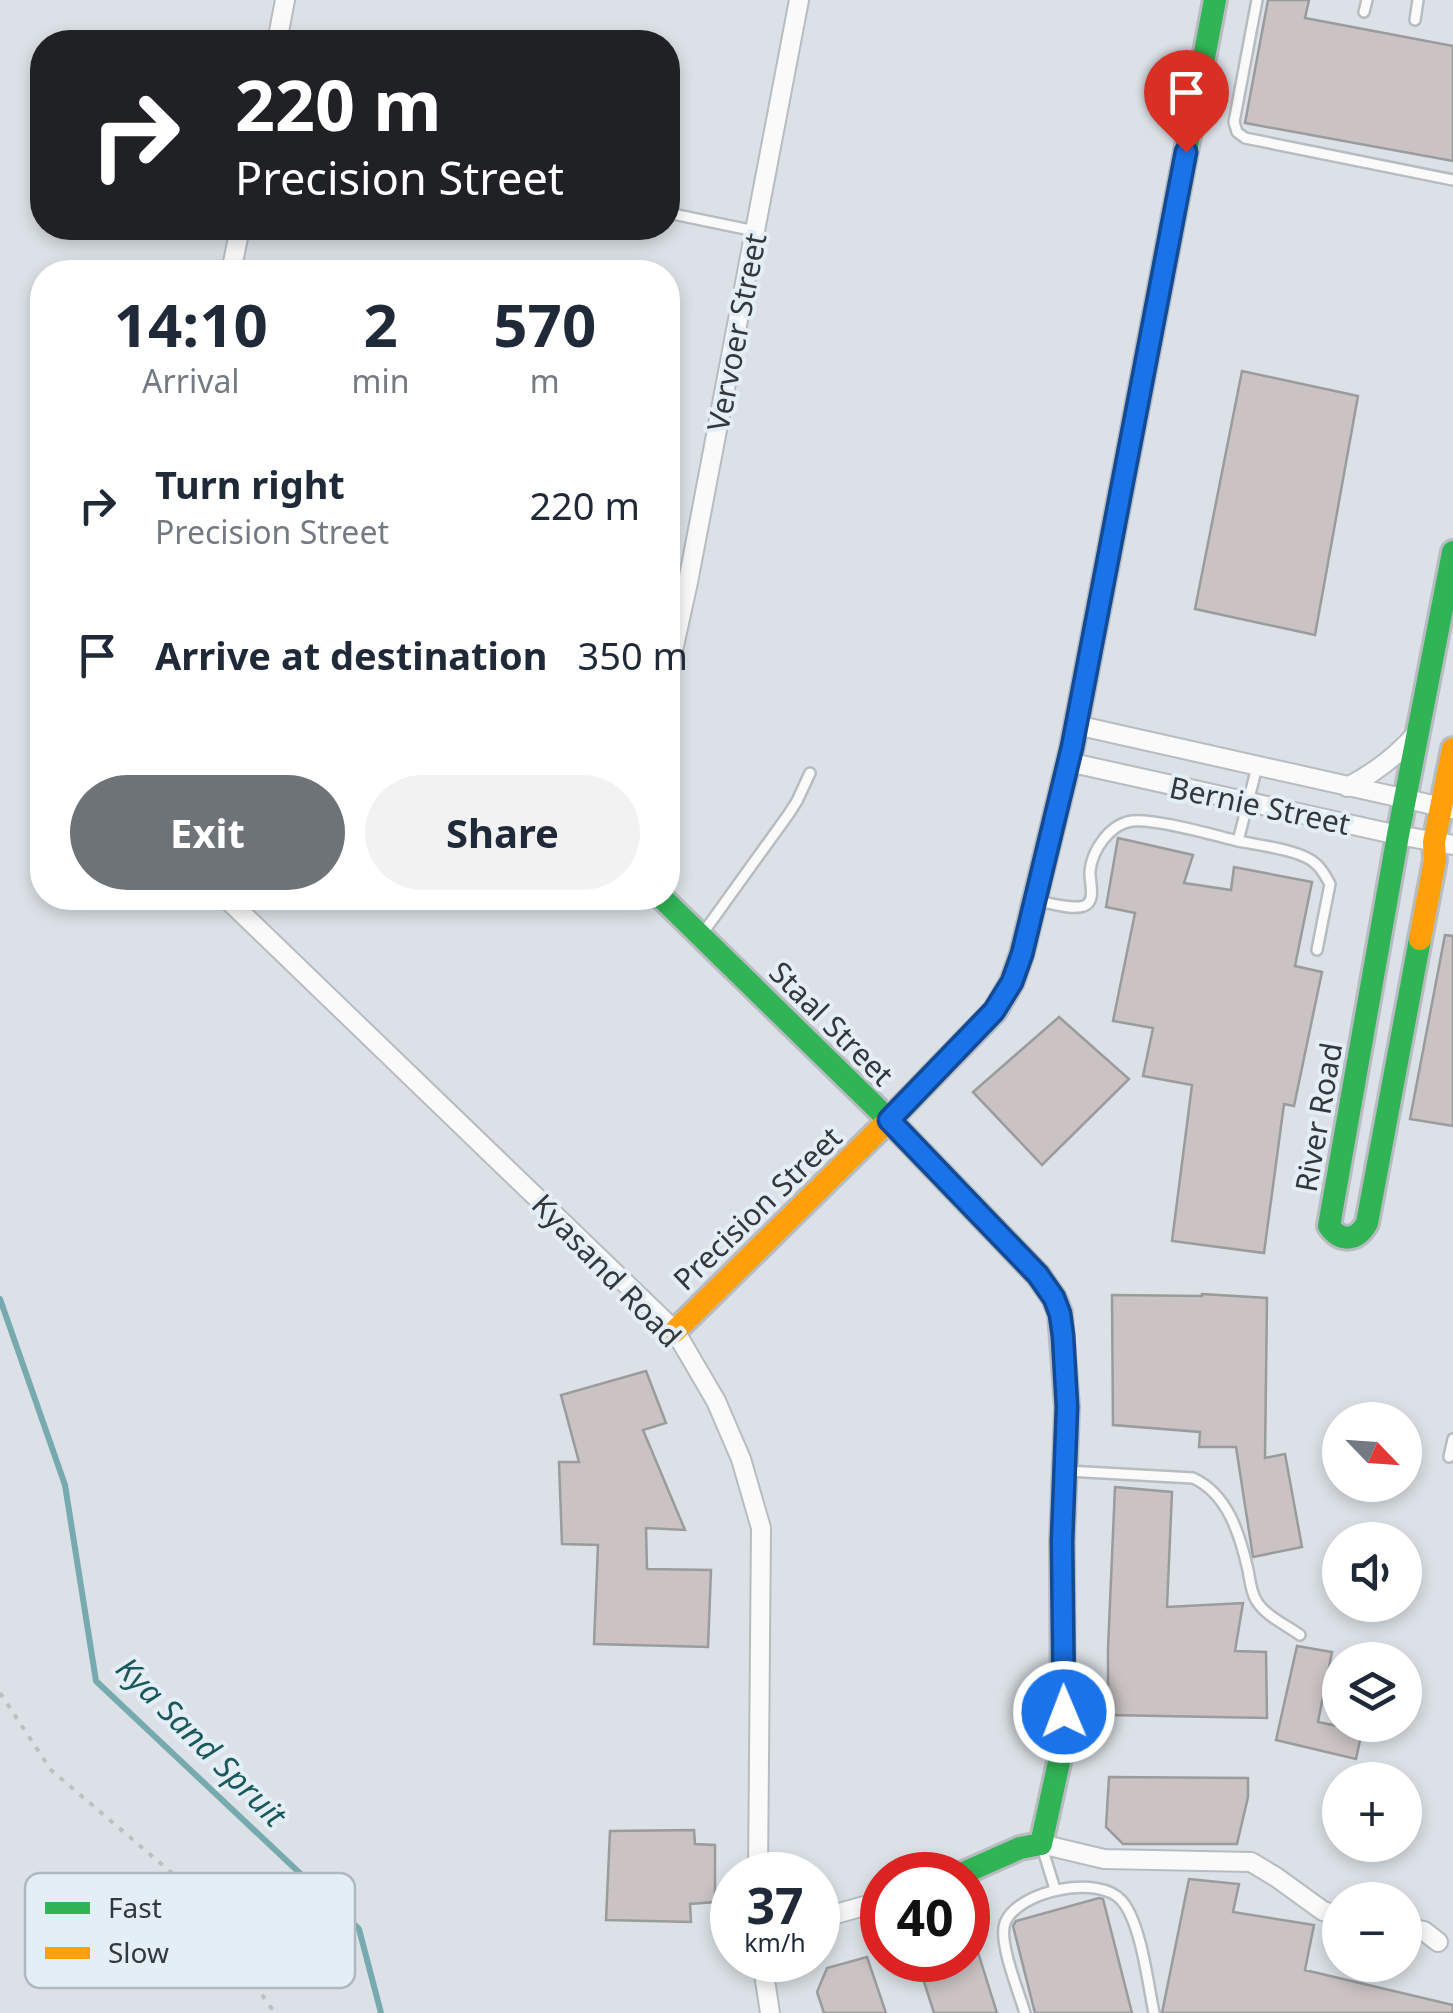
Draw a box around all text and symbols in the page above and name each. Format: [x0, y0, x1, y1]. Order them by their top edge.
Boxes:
pin [1144, 50, 1229, 153]
text: 220 m [235, 56, 442, 152]
icon: arrive [1159, 65, 1214, 120]
icon: right [70, 70, 200, 200]
text: Precision Street [235, 147, 564, 208]
street label: Vervoer Street [697, 229, 775, 435]
text: 14:10 [114, 283, 268, 365]
text: 2 [363, 283, 398, 365]
text: 570 [493, 283, 596, 365]
text: Arrival [142, 359, 240, 402]
text: min [352, 359, 410, 402]
text: m [530, 359, 560, 402]
text: Turn right [155, 458, 345, 510]
icon: right [70, 478, 125, 533]
text: 220 m [529, 479, 640, 531]
text: Precision Street [155, 510, 389, 553]
icon: arrive [70, 628, 125, 683]
text: Arrive at destination [155, 629, 547, 681]
text: 350 m [577, 629, 688, 681]
street label: Bernie Street [1166, 766, 1354, 844]
button: Exit [70, 775, 345, 890]
button: Share [365, 775, 640, 890]
street label: Staal Street [761, 952, 903, 1094]
street label: River Road [1285, 1039, 1351, 1195]
street label: Precision Street [664, 1117, 850, 1299]
street label: Kyasand Road [523, 1184, 691, 1356]
north arrow [1322, 1402, 1422, 1502]
map controls [1322, 1402, 1422, 1982]
button: sound [1322, 1522, 1422, 1622]
button: layers [1322, 1642, 1422, 1742]
water label: Kya Sand Spruit [108, 1647, 297, 1836]
position arrow [1012, 1660, 1116, 1764]
button: + [1322, 1762, 1422, 1862]
speed limit sign: 40 [860, 1852, 990, 1982]
text: 37 [746, 1871, 804, 1939]
legend [25, 1873, 355, 1988]
button: − [1322, 1882, 1422, 1982]
text: Fast [108, 1888, 162, 1926]
text: km/h [744, 1925, 806, 1959]
text: Slow [108, 1933, 169, 1971]

